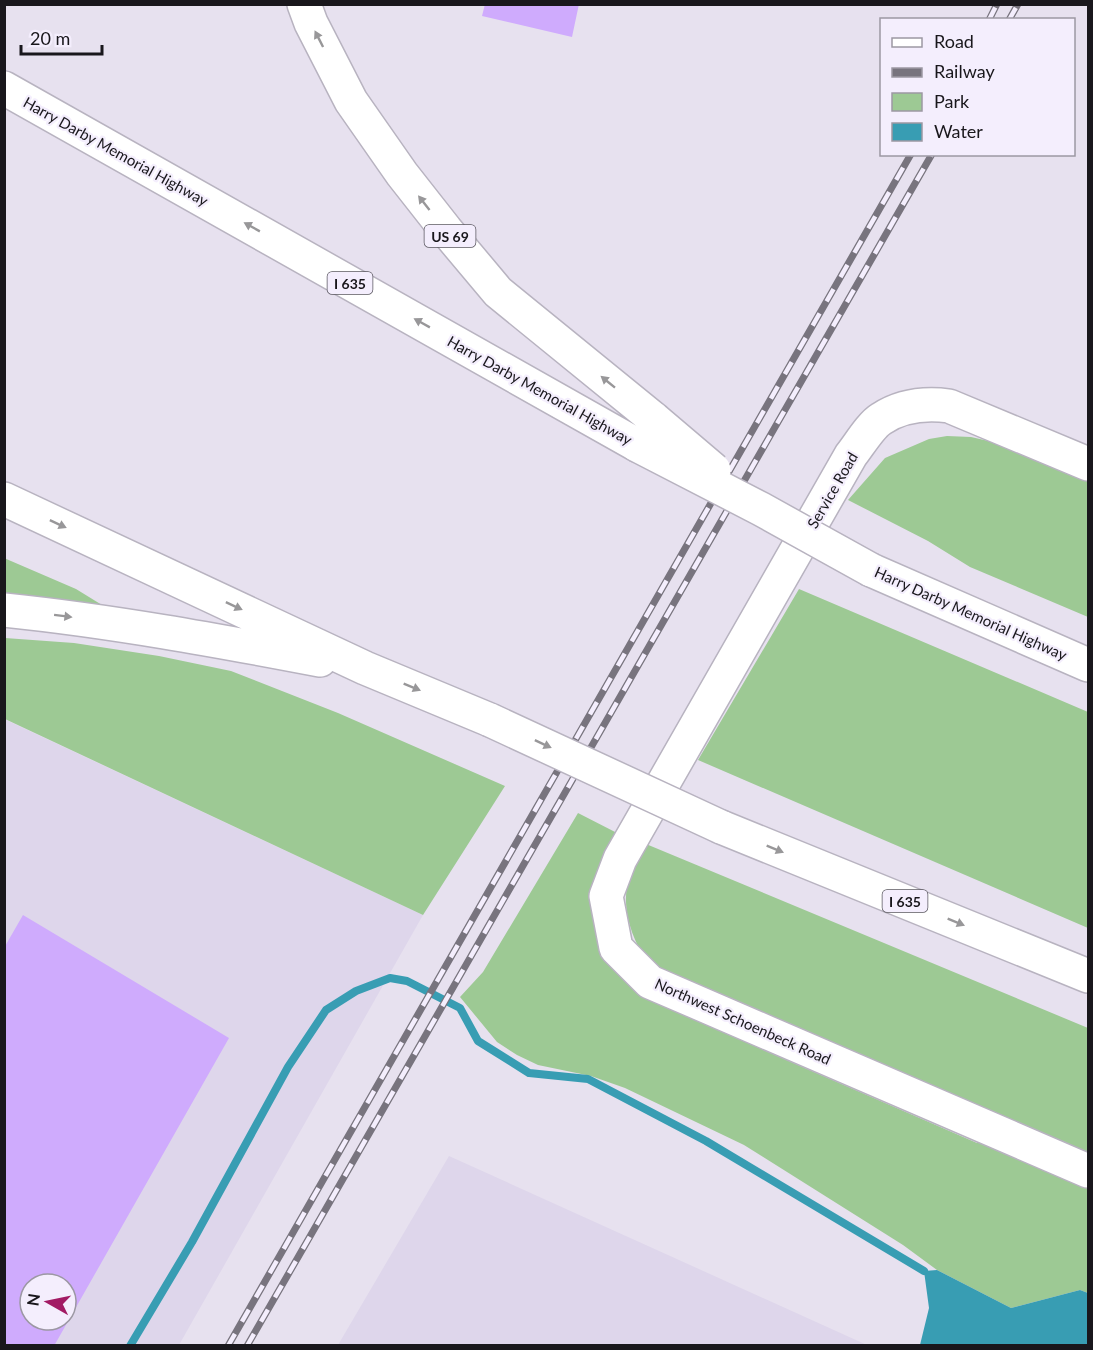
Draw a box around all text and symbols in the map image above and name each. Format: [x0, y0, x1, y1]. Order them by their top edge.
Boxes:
scale bar [21, 18, 102, 56]
legend [880, 18, 1075, 156]
text: 20 m [30, 27, 70, 49]
one-way arrow [315, 30, 325, 48]
text: Road [934, 30, 974, 52]
text: Railway [934, 60, 995, 82]
text: Park [934, 90, 970, 112]
street label: Harry Darby Memorial Highway [20, 93, 212, 210]
text: Water [934, 120, 983, 142]
one-way arrow [419, 195, 431, 210]
one-way arrow [243, 222, 260, 232]
road number: US 69 [424, 225, 476, 247]
road number: I 635 [328, 272, 372, 294]
one-way arrow [413, 318, 430, 328]
street label: Harry Darby Memorial Highway [444, 332, 636, 449]
one-way arrow [601, 376, 616, 389]
street label: Service Road [803, 449, 861, 531]
one-way arrow [49, 520, 66, 529]
street label: Harry Darby Memorial Highway [872, 562, 1070, 664]
one-way arrow [226, 602, 243, 611]
one-way arrow [53, 612, 72, 621]
one-way arrow [403, 682, 421, 692]
one-way arrow [534, 740, 551, 749]
one-way arrow [767, 844, 785, 854]
road number: I 635 [882, 890, 928, 912]
one-way arrow [947, 918, 965, 927]
street label: Northwest Schoenbeck Road [652, 974, 834, 1068]
north arrow [18, 1272, 78, 1332]
text: N [22, 1292, 43, 1307]

